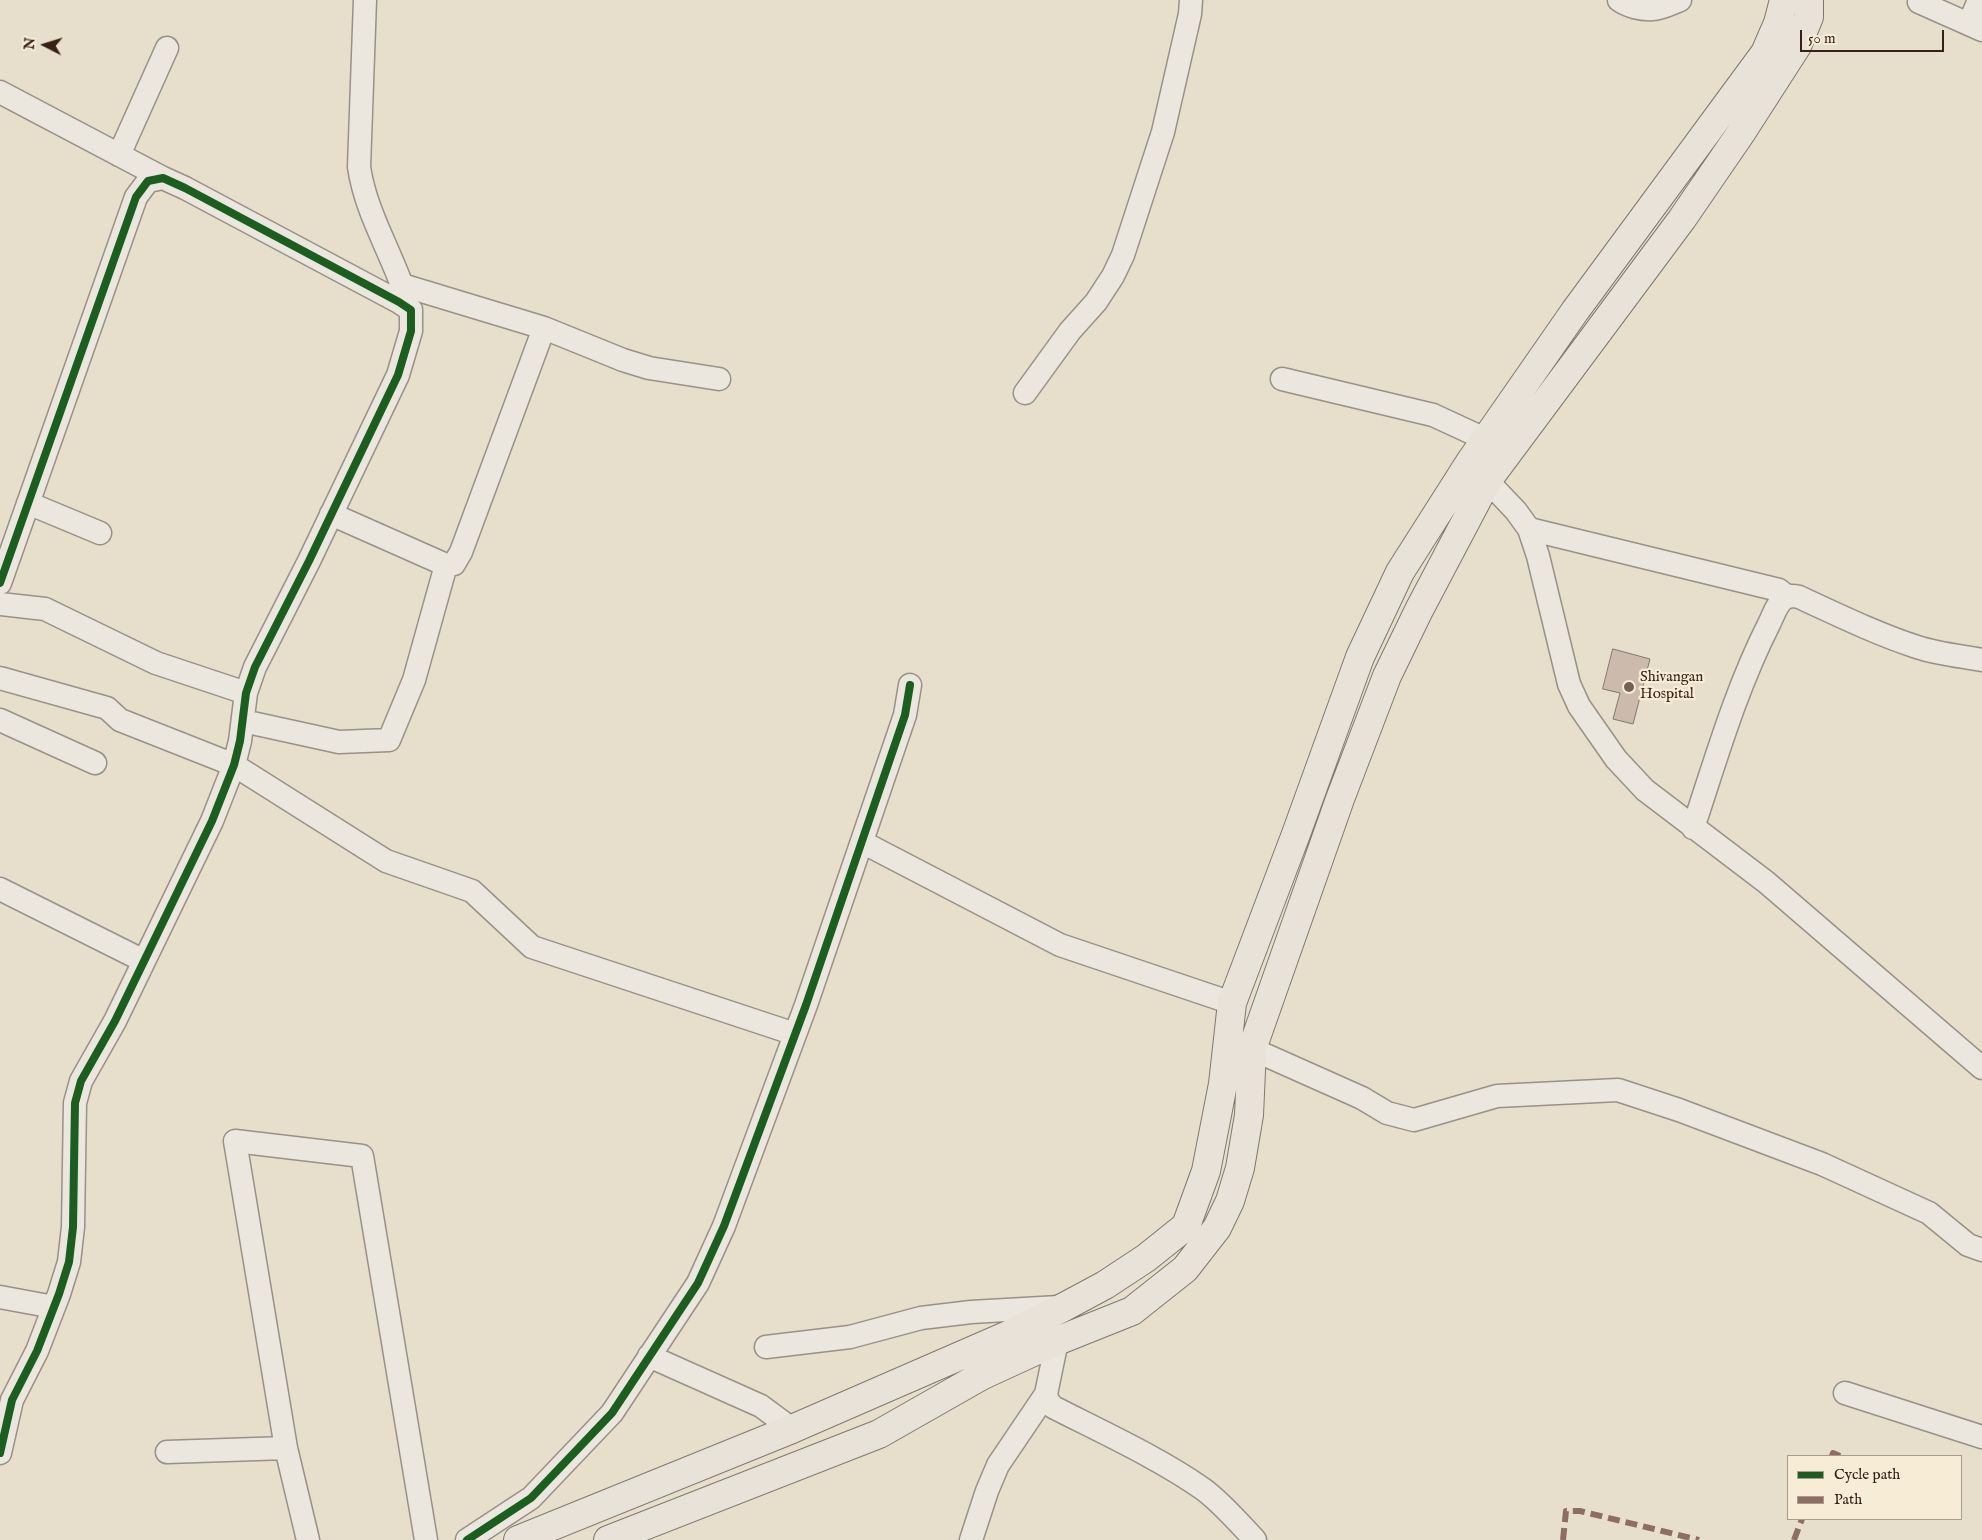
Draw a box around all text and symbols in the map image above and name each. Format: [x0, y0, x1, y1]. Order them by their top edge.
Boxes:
north arrow [20, 20, 70, 70]
scale bar [1802, 20, 1946, 52]
text: 50 m [1808, 29, 1836, 48]
text: N [21, 37, 40, 51]
place label: Shivangan Hospital [1640, 669, 1703, 704]
marker: Shivangan Hospital [1622, 680, 1636, 694]
legend [1787, 1455, 1962, 1520]
text: Cycle path [1834, 1465, 1900, 1484]
text: Path [1834, 1490, 1862, 1509]

